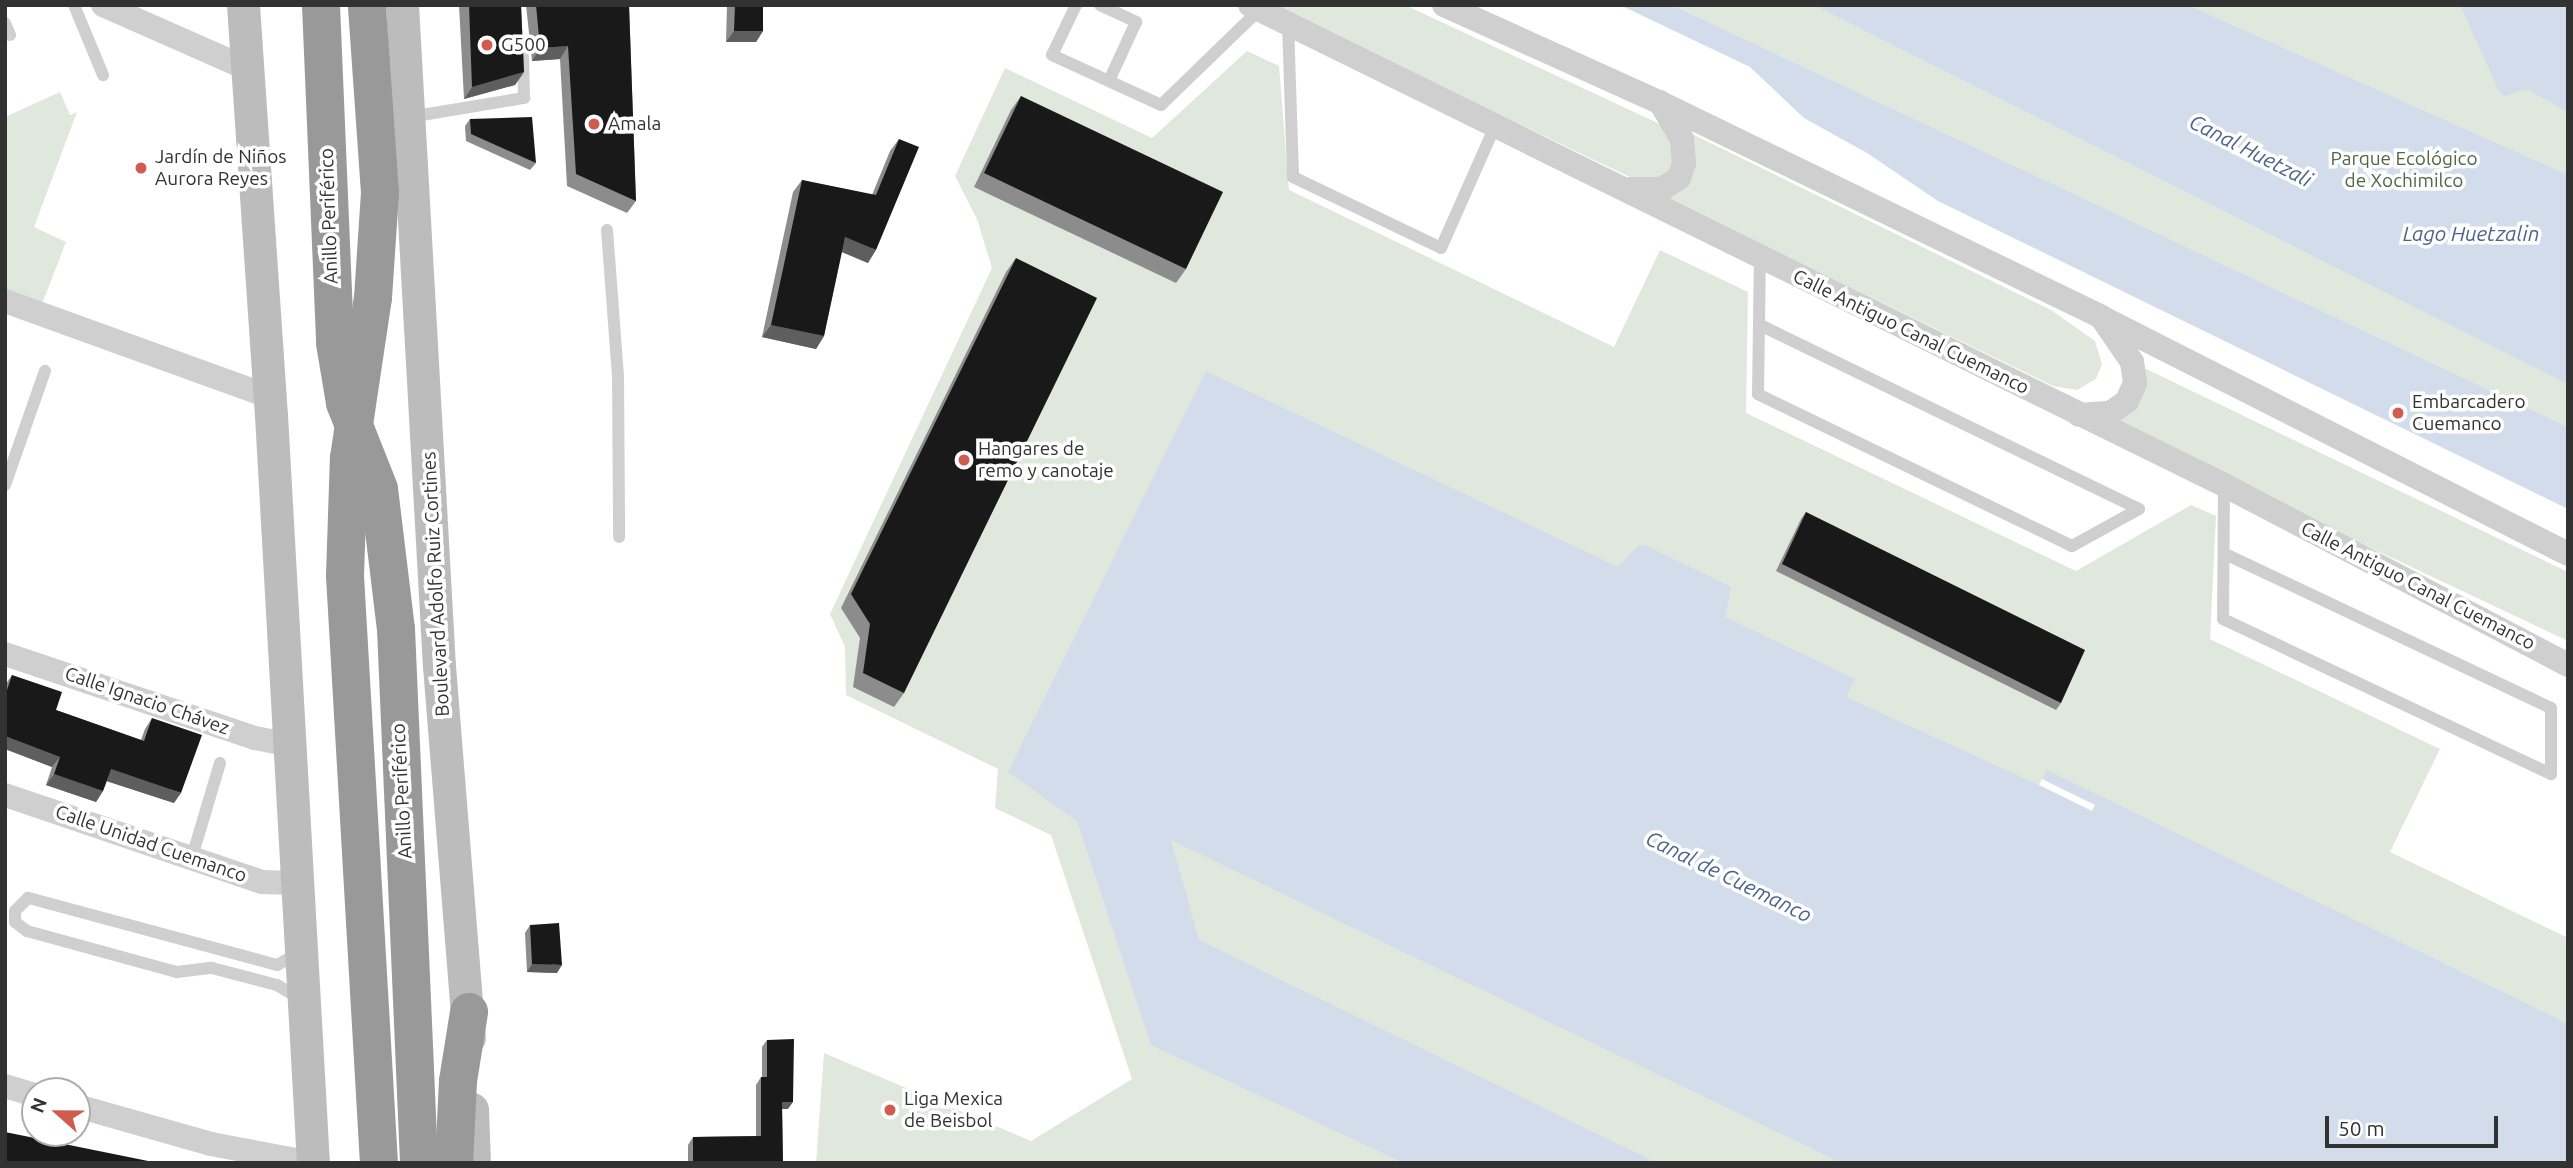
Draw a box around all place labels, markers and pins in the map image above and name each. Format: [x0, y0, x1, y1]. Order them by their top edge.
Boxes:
place label: G500 [501, 34, 546, 56]
marker: G500 [479, 37, 495, 53]
place label: Amala [608, 113, 661, 135]
marker: Amala [586, 116, 602, 132]
place label: Jardín de Niños Aurora Reyes [155, 146, 287, 190]
marker: Jardín de Niños Aurora Reyes [133, 160, 149, 176]
place label: Embarcadero Cuemanco [2412, 391, 2526, 435]
marker: Embarcadero Cuemanco [2390, 405, 2406, 421]
place label: Hangares de remo y canotaje [978, 438, 1114, 482]
marker: Hangares de remo y canotaje [956, 452, 972, 468]
place label: Liga Mexica de Beisbol [904, 1088, 1003, 1132]
marker: Liga Mexica de Beisbol [882, 1102, 898, 1118]

